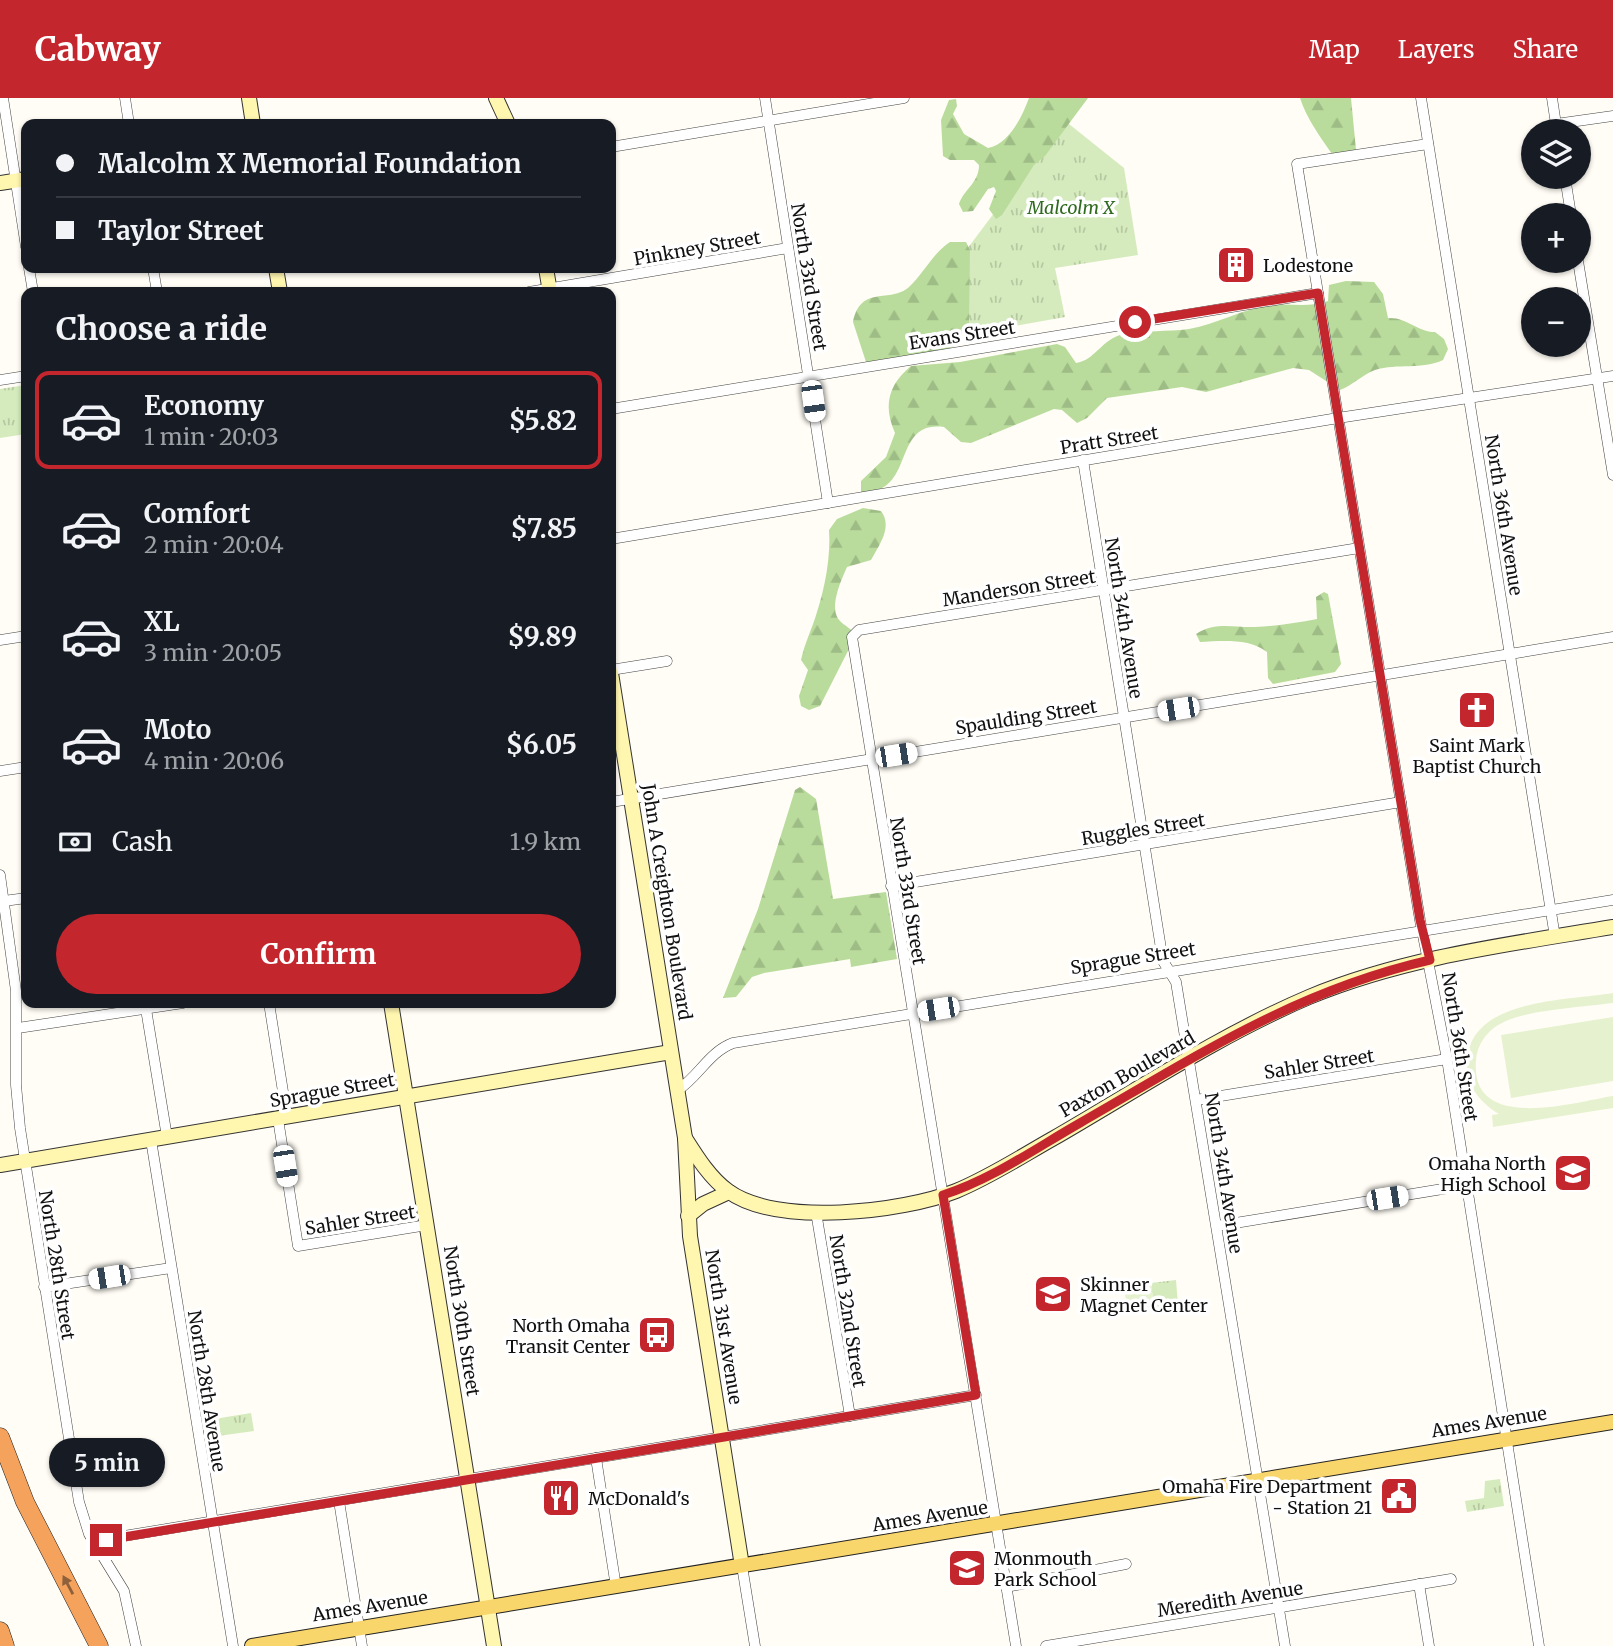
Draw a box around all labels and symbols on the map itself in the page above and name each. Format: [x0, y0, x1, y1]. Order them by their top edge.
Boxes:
park label: Malcolm X [1026, 196, 1116, 219]
street label: North 33rd Street [786, 202, 832, 352]
street label: Pinkney Street [632, 226, 762, 270]
building icon: Lodestone [1215, 244, 1257, 286]
place label: Lodestone [1263, 254, 1353, 277]
route start [1119, 306, 1151, 338]
street label: Evans Street [907, 315, 1017, 355]
car [800, 379, 827, 423]
street label: Pratt Street [1058, 421, 1160, 459]
street label: North 36th Avenue [1480, 433, 1528, 597]
street label: North 34th Avenue [1100, 536, 1148, 700]
street label: Manderson Street [941, 565, 1097, 611]
church icon: Saint Mark Baptist Church [1456, 689, 1498, 731]
street label: Spaulding Street [954, 694, 1098, 740]
car [1156, 695, 1201, 723]
place label: Saint Mark Baptist Church [1413, 734, 1542, 778]
car [874, 741, 919, 769]
street label: John A Creighton Boulevard [637, 781, 697, 1022]
street label: Ruggles Street [1080, 808, 1206, 850]
street label: North 33rd Street [885, 816, 931, 966]
street label: Sprague Street [1069, 937, 1197, 979]
street label: North 36th Street [1437, 971, 1483, 1123]
car [916, 995, 961, 1023]
street label: Paxton Boulevard [1055, 1026, 1199, 1122]
street label: Sahler Street [1262, 1044, 1376, 1084]
street label: Sprague Street [268, 1068, 396, 1112]
street label: North 34th Avenue [1200, 1091, 1248, 1255]
car [272, 1144, 299, 1188]
place label: Omaha North High School [1428, 1152, 1546, 1196]
school or university icon: Omaha North High School [1552, 1152, 1594, 1194]
car [1365, 1184, 1410, 1212]
street label: North 28th Street [34, 1189, 80, 1341]
street label: Sahler Street [303, 1200, 417, 1240]
street label: North 32nd Street [825, 1233, 871, 1389]
street label: North 30th Street [439, 1244, 485, 1398]
street label: North 31st Avenue [700, 1248, 748, 1406]
car [87, 1263, 132, 1291]
school or university icon: Skinner Magnet Center [1032, 1273, 1074, 1315]
place label: Skinner Magnet Center [1080, 1273, 1208, 1317]
street label: North 28th Avenue [183, 1309, 231, 1473]
place label: North Omaha Transit Center [506, 1314, 630, 1358]
bus stop icon: North Omaha Transit Center [636, 1314, 678, 1356]
street label: Ames Avenue [1429, 1402, 1548, 1443]
callout: 5 min [48, 1438, 164, 1488]
place label: Omaha Fire Department - Station 21 [1162, 1475, 1372, 1519]
public building icon: Omaha Fire Department - Station 21 [1378, 1475, 1420, 1517]
restaurant icon: McDonald's [540, 1477, 582, 1519]
place label: McDonald's [588, 1487, 690, 1510]
street label: Ames Avenue [870, 1496, 989, 1537]
route end [90, 1524, 122, 1556]
school or university icon: Monmouth Park School [946, 1547, 988, 1589]
place label: Monmouth Park School [994, 1547, 1097, 1591]
one-way arrow [62, 1575, 74, 1595]
street label: Meredith Avenue [1156, 1576, 1304, 1622]
street label: Ames Avenue [310, 1586, 429, 1627]

